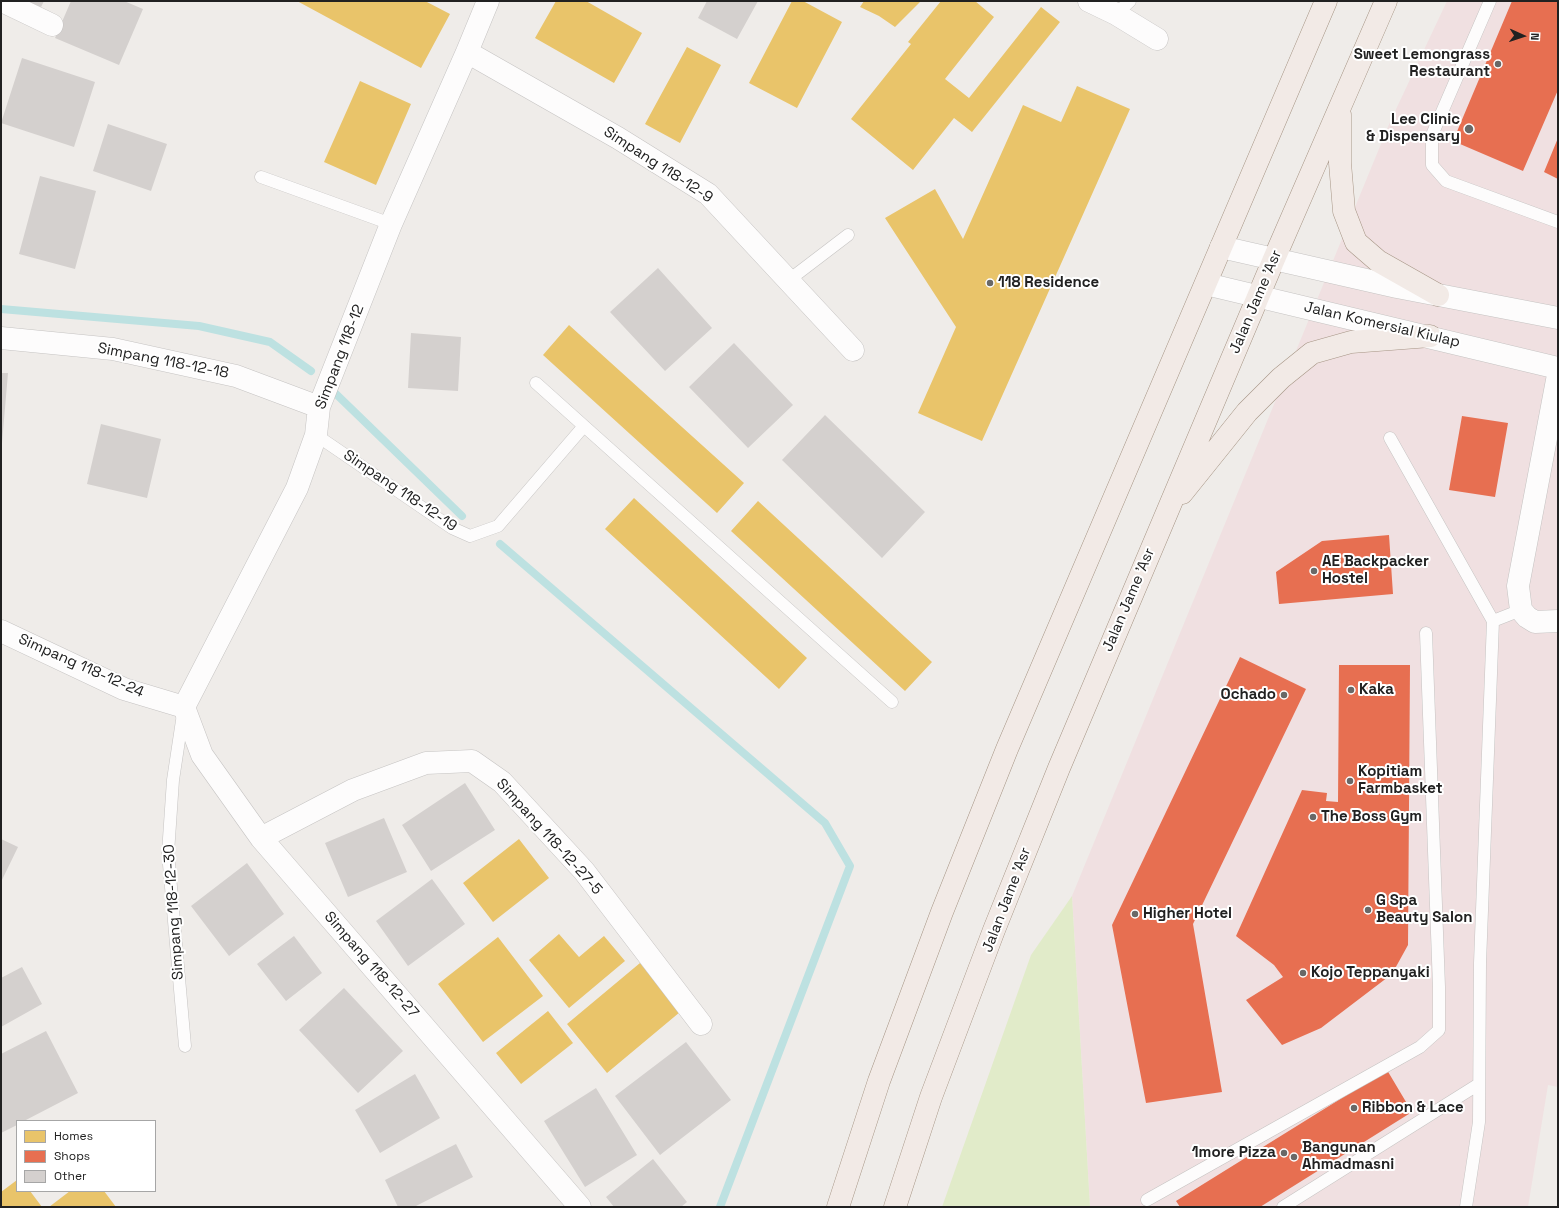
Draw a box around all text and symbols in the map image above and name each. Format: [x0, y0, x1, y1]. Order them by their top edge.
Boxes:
north arrow [1503, 16, 1543, 56]
text: N [1528, 33, 1542, 41]
place label: Sweet Lemongrass Restaurant [1354, 46, 1490, 81]
marker: Sweet Lemongrass Restaurant [1493, 59, 1503, 69]
place label: Lee Clinic & Dispensary [1366, 111, 1460, 146]
street label: Simpang 118-12-9 [600, 123, 716, 207]
marker: Lee Clinic & Dispensary [1463, 123, 1475, 135]
street label: Jalan Jame 'Asr [1226, 248, 1286, 356]
place label: 118 Residence [998, 274, 1099, 292]
marker: 118 Residence [985, 278, 995, 288]
street label: Jalan Komersial Kiulap [1302, 298, 1462, 352]
street label: Simpang 118-12 [312, 302, 368, 412]
street label: Simpang 118-12-18 [96, 339, 230, 383]
street label: Simpang 118-12-19 [340, 446, 460, 536]
street label: Jalan Jame 'Asr [1099, 546, 1159, 654]
place label: AE Backpacker Hostel [1322, 553, 1429, 588]
marker: AE Backpacker Hostel [1309, 566, 1319, 576]
street label: Simpang 118-12-24 [15, 630, 147, 702]
place label: Kaka [1359, 681, 1394, 699]
marker: Kaka [1346, 685, 1356, 695]
place label: Ochado [1221, 686, 1276, 704]
marker: Ochado [1279, 690, 1289, 700]
place label: Kopitiam Farmbasket [1358, 763, 1443, 798]
street label: Simpang 118-12-27-5 [492, 775, 606, 899]
marker: Kopitiam Farmbasket [1345, 776, 1355, 786]
place label: The Boss Gym [1321, 808, 1422, 826]
marker: The Boss Gym [1308, 812, 1318, 822]
street label: Simpang 118-12-30 [160, 843, 188, 981]
street label: Jalan Jame 'Asr [979, 845, 1035, 955]
place label: G Spa Beauty Salon [1376, 892, 1472, 927]
place label: Higher Hotel [1143, 905, 1232, 923]
marker: G Spa Beauty Salon [1363, 905, 1373, 915]
street label: Simpang 118-12-27 [320, 908, 422, 1022]
marker: Higher Hotel [1130, 909, 1140, 919]
place label: Kojo Teppanyaki [1311, 964, 1430, 982]
marker: Kojo Teppanyaki [1298, 968, 1308, 978]
place label: Ribbon & Lace [1362, 1099, 1464, 1117]
marker: Ribbon & Lace [1349, 1103, 1359, 1113]
legend [16, 1120, 156, 1192]
text: Homes [54, 1128, 93, 1144]
place label: Bangunan Ahmadmasni [1302, 1139, 1394, 1174]
place label: 1more Pizza [1192, 1144, 1276, 1162]
text: Shops [54, 1148, 90, 1164]
marker: 1more Pizza [1279, 1148, 1289, 1158]
marker: Bangunan Ahmadmasni [1289, 1152, 1299, 1162]
text: Other [54, 1168, 87, 1184]

